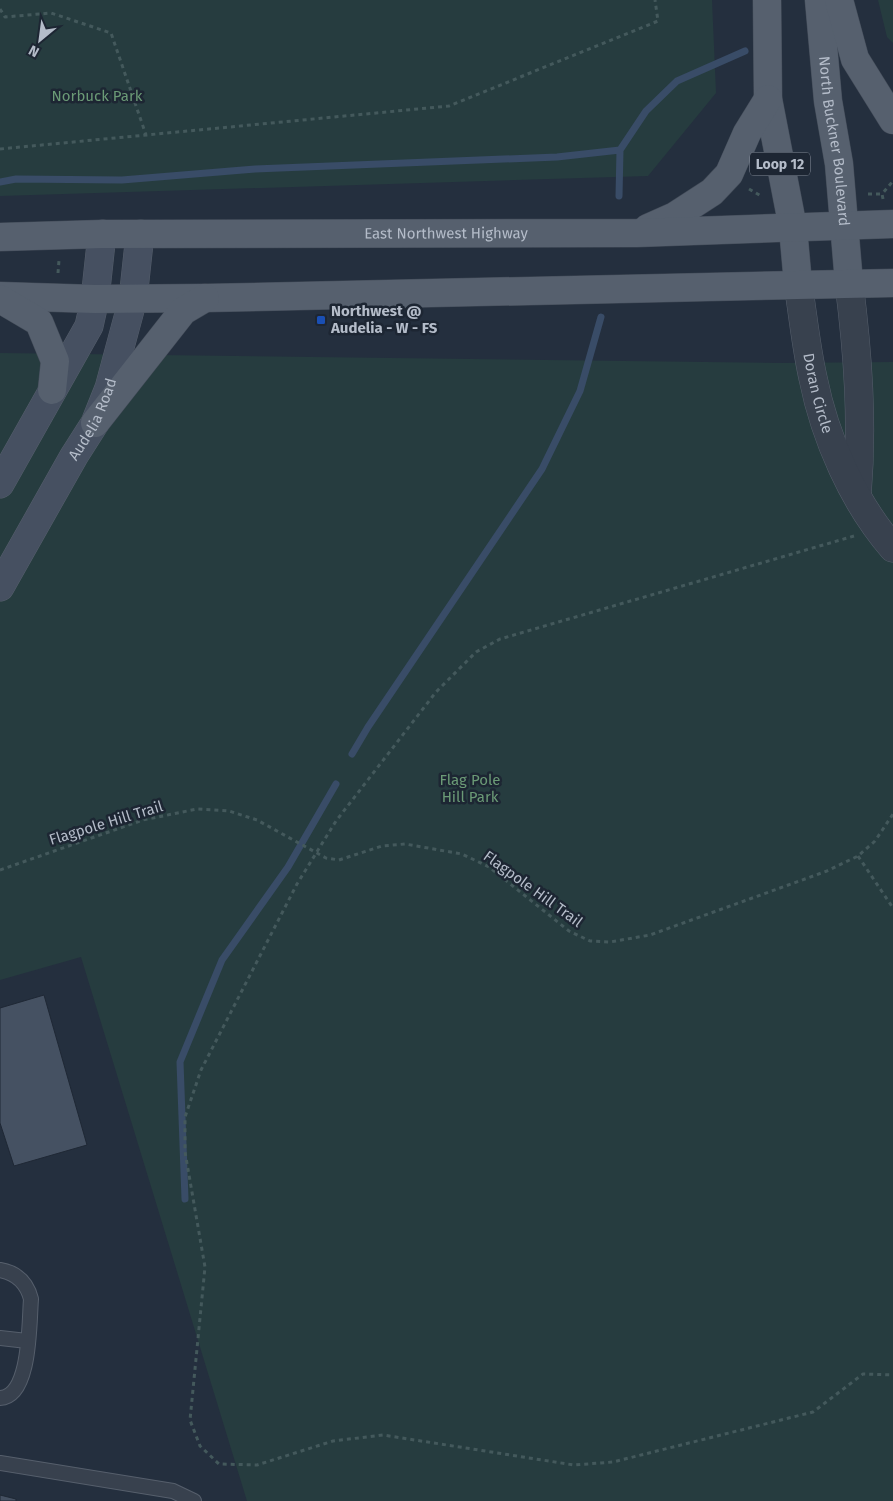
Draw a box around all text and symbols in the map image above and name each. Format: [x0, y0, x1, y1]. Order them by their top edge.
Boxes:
north arrow [15, 15, 65, 65]
text: N [26, 41, 42, 61]
street label: North Buckner Boulevard [815, 55, 853, 227]
park label: Norbuck Park [52, 87, 143, 105]
road number: Loop 12 [750, 152, 810, 175]
street label: East Northwest Highway [364, 224, 528, 243]
place label: Northwest @ Audelia - W - FS [330, 302, 438, 337]
marker: Northwest @ Audelia - W - FS [315, 314, 327, 326]
street label: Doran Circle [799, 352, 837, 436]
street label: Audelia Road [65, 376, 120, 464]
park label: Flag Pole Hill Park [440, 771, 500, 806]
street label: Flagpole Hill Trail [47, 797, 166, 849]
street label: Flagpole Hill Trail [480, 847, 587, 931]

